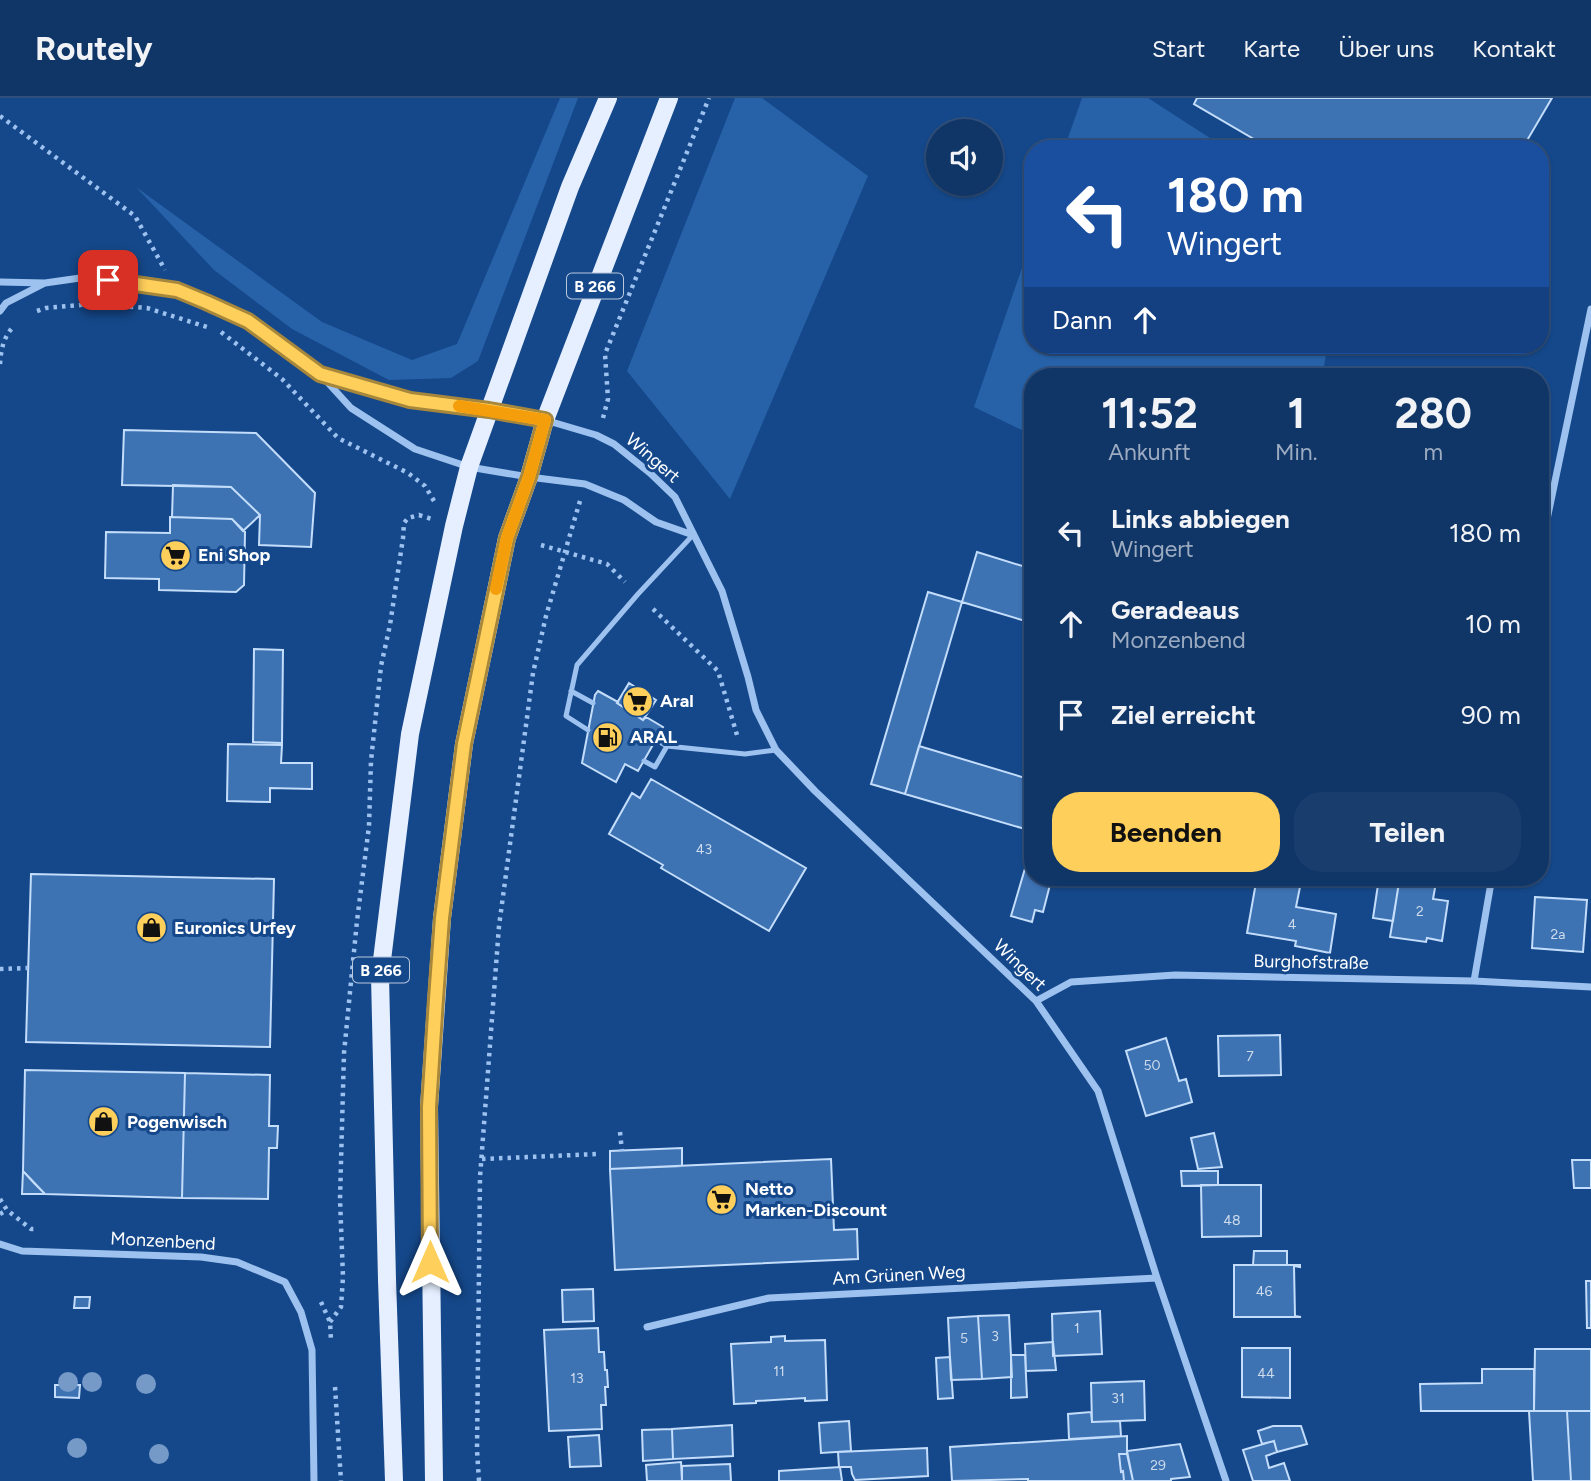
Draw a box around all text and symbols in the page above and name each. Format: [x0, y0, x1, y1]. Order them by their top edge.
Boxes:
text: Routely [35, 29, 153, 68]
text: Start [1152, 34, 1205, 63]
text: Karte [1243, 34, 1300, 63]
text: Über uns [1338, 34, 1434, 63]
text: Kontakt [1472, 34, 1556, 63]
map controls [926, 119, 1003, 196]
button: sound [926, 119, 1003, 196]
text: 180 m [1167, 165, 1304, 224]
icon: left [1052, 168, 1143, 259]
text: Wingert [1167, 225, 1282, 263]
pin [78, 250, 138, 310]
icon: arrive [89, 261, 127, 299]
road number: B 266 [567, 274, 623, 298]
icon: ahead [1126, 301, 1164, 339]
text: Dann [1052, 304, 1112, 336]
text: 11:52 [1101, 388, 1198, 439]
text: 1 [1287, 388, 1305, 439]
text: 280 [1395, 388, 1472, 439]
street label: Wingert [621, 428, 685, 488]
text: Ankunft [1108, 438, 1191, 466]
text: Min. [1275, 438, 1317, 466]
text: m [1423, 438, 1443, 466]
text: Links abbiegen [1111, 503, 1290, 535]
icon: left [1052, 514, 1090, 552]
text: 180 m [1449, 517, 1521, 549]
text: Wingert [1111, 535, 1194, 563]
supermarket icon: Eni Shop [158, 538, 192, 572]
place label: Eni Shop [198, 544, 270, 566]
text: Geradeaus [1111, 594, 1239, 626]
icon: ahead [1052, 605, 1090, 643]
text: 10 m [1465, 608, 1521, 640]
text: Monzenbend [1111, 626, 1246, 654]
supermarket icon: Aral [620, 684, 654, 718]
place label: Aral [660, 690, 694, 712]
icon: arrive [1052, 696, 1090, 734]
text: Ziel erreicht [1111, 699, 1256, 731]
text: 90 m [1461, 699, 1521, 731]
fuel station icon: ARAL [590, 720, 624, 754]
place label: ARAL [630, 726, 677, 748]
button: Beenden [1052, 792, 1280, 872]
button: Teilen [1294, 792, 1521, 872]
house number: 43 [696, 841, 712, 858]
house number: 2 [1416, 903, 1424, 920]
shop icon: Euronics Urfey [134, 911, 168, 945]
house number: 4 [1288, 916, 1297, 933]
place label: Euronics Urfey [174, 917, 296, 939]
house number: 2a [1551, 926, 1565, 943]
street label: Wingert [989, 935, 1051, 996]
street label: Burghofstraße [1253, 950, 1369, 974]
road number: B 266 [353, 958, 409, 982]
house number: 7 [1246, 1048, 1254, 1065]
house number: 50 [1143, 1057, 1161, 1074]
shop icon: Pogenwisch [87, 1105, 121, 1139]
place label: Pogenwisch [127, 1111, 227, 1133]
place label: Netto Marken-Discount [745, 1178, 887, 1221]
supermarket icon: Netto Marken-Discount [705, 1182, 739, 1216]
house number: 48 [1223, 1212, 1241, 1229]
position arrow [393, 1225, 467, 1299]
street label: Monzenbend [110, 1227, 216, 1255]
street label: Am Grünen Weg [832, 1261, 966, 1289]
house number: 46 [1256, 1283, 1272, 1300]
house number: 1 [1074, 1320, 1080, 1337]
house number: 3 [991, 1328, 999, 1345]
house number: 5 [960, 1330, 968, 1347]
house number: 11 [773, 1363, 785, 1380]
house number: 44 [1257, 1365, 1275, 1382]
house number: 13 [570, 1370, 584, 1387]
house number: 31 [1111, 1390, 1125, 1407]
house number: 29 [1150, 1457, 1166, 1474]

